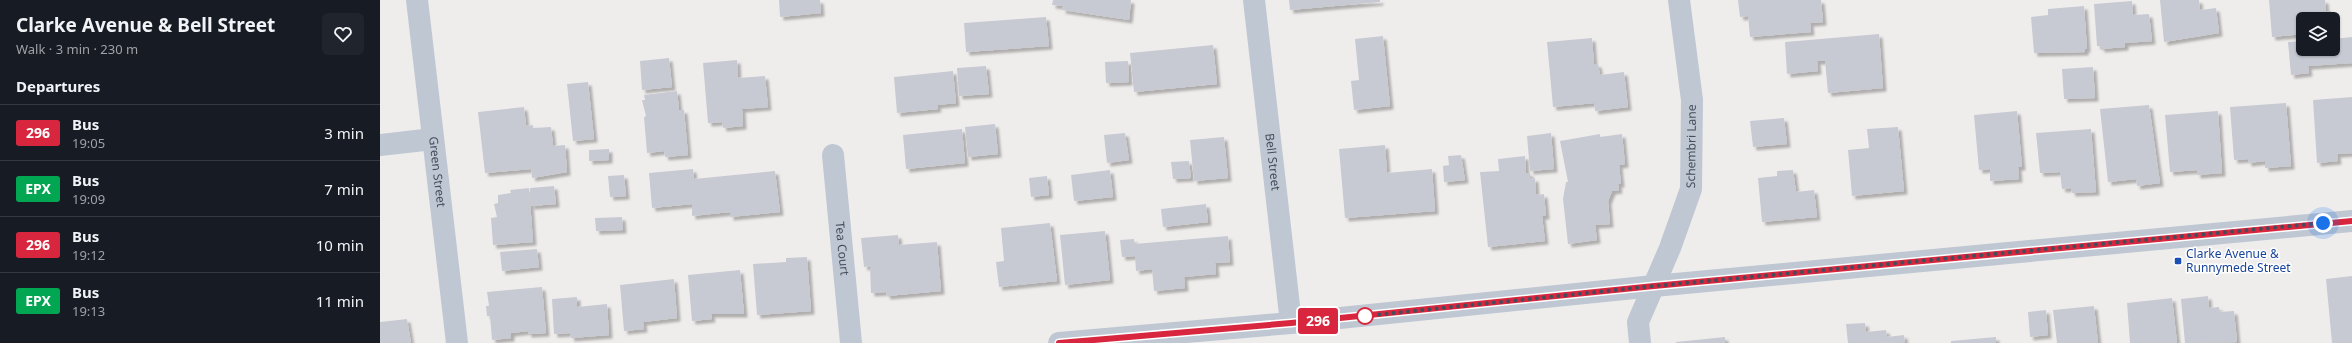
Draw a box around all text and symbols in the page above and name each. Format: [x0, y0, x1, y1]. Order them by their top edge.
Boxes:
text: Clarke Avenue & Bell Street [16, 12, 275, 38]
map controls [2296, 12, 2340, 56]
button: layers [2296, 12, 2340, 56]
button: heart [322, 13, 364, 55]
text: Walk · 3 min · 230 m [16, 40, 138, 58]
text: Departures [16, 76, 100, 96]
street label: Schembri Lane [1682, 104, 1700, 188]
text: Bus [72, 114, 99, 134]
text: 296 [26, 123, 50, 142]
text: 3 min [324, 123, 364, 143]
street label: Bell Street [1261, 132, 1285, 192]
text: 19:05 [72, 134, 105, 152]
street label: Green Street [425, 135, 450, 209]
text: Bus [72, 170, 99, 190]
text: EPX [25, 179, 51, 198]
text: 7 min [324, 179, 364, 199]
text: 19:09 [72, 190, 105, 208]
your location [2313, 213, 2333, 233]
street label: Tea Court [831, 221, 854, 277]
text: Bus [72, 226, 99, 246]
text: 296 [26, 235, 50, 254]
text: 10 min [316, 235, 364, 255]
place label: Clarke Avenue & Runnymede Street [2186, 245, 2291, 276]
text: 19:12 [72, 246, 105, 264]
marker: Clarke Avenue & Runnymede Street [2173, 256, 2183, 266]
text: Bus [72, 282, 99, 302]
text: EPX [25, 291, 51, 310]
text: 11 min [316, 291, 364, 311]
text: 19:13 [72, 302, 105, 320]
unlabelled marker [1356, 307, 1374, 325]
line badge: 296 [1295, 308, 1341, 334]
text: 296 [1306, 311, 1330, 330]

